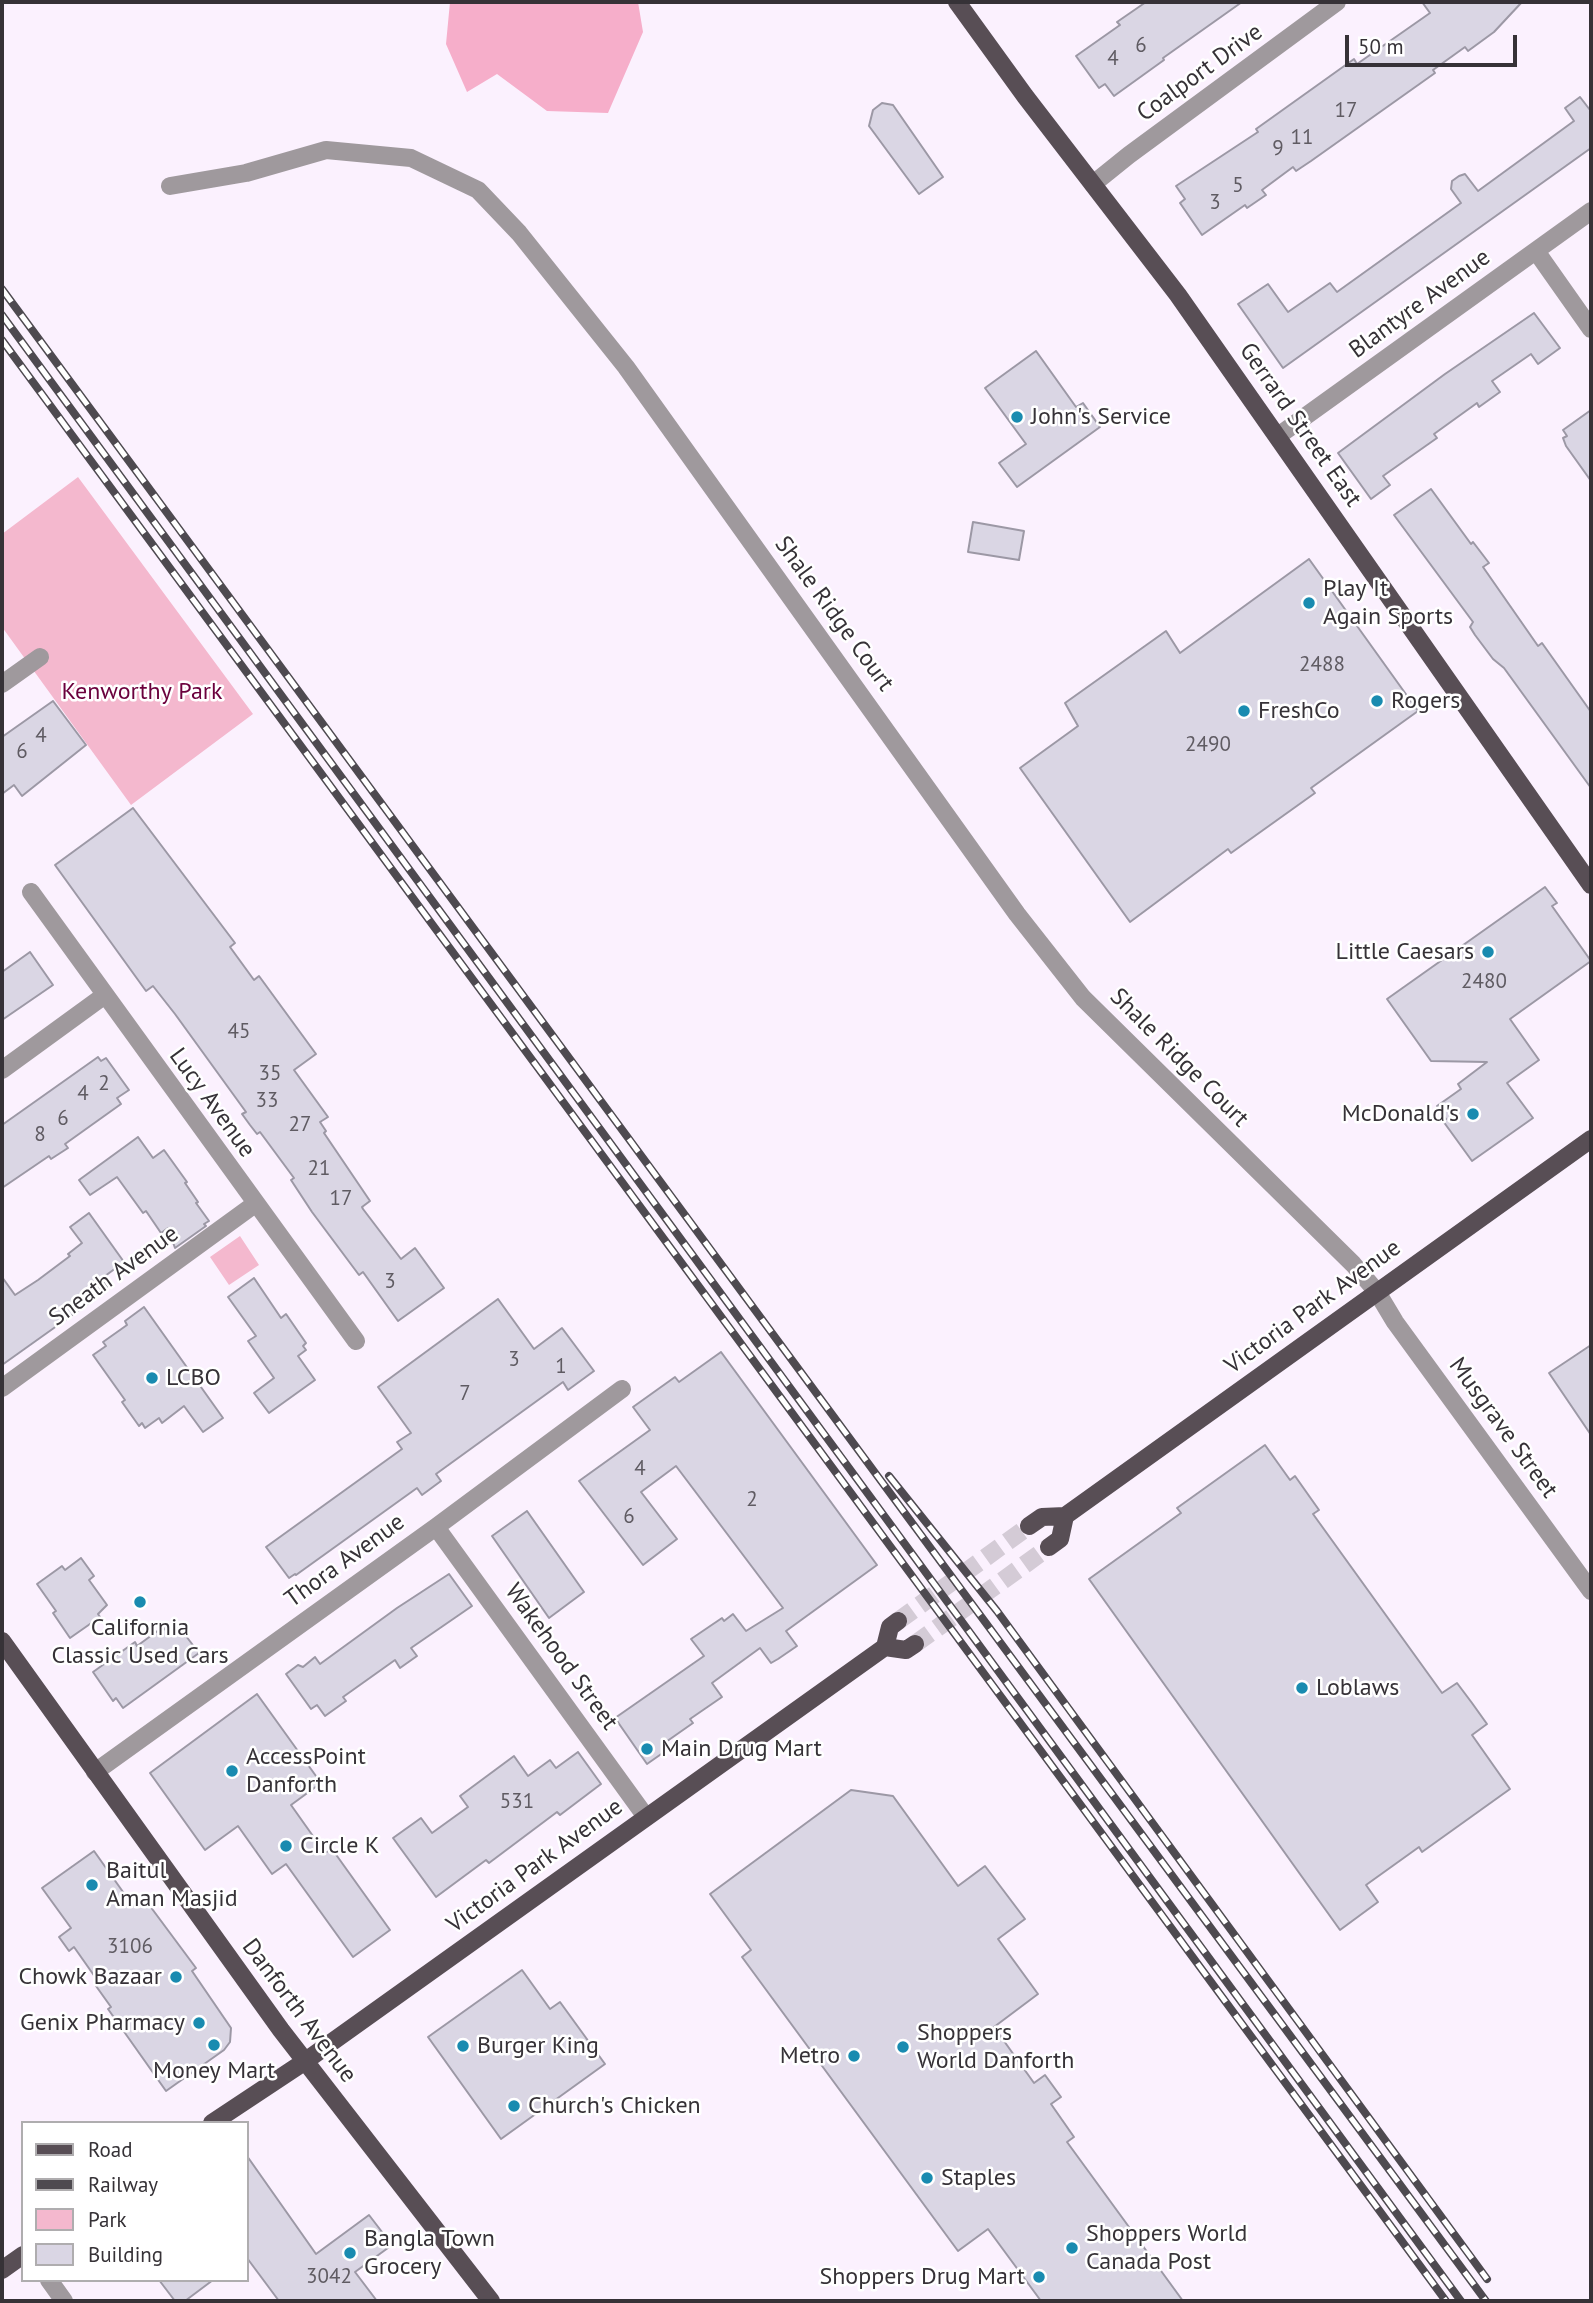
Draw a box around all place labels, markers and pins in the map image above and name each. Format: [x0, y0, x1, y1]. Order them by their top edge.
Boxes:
place label: John's Service [1031, 403, 1171, 431]
marker: John's Service [1009, 409, 1025, 425]
place label: Play It Again Sports [1323, 575, 1453, 631]
marker: Play It Again Sports [1301, 595, 1317, 611]
place label: Rogers [1391, 687, 1460, 715]
marker: Rogers [1369, 693, 1385, 709]
place label: FreshCo [1258, 697, 1340, 725]
marker: FreshCo [1236, 703, 1252, 719]
place label: Little Caesars [1336, 938, 1474, 966]
marker: Little Caesars [1480, 944, 1496, 960]
place label: McDonald's [1342, 1100, 1459, 1128]
marker: McDonald's [1465, 1106, 1481, 1122]
place label: LCBO [166, 1364, 221, 1392]
marker: LCBO [144, 1370, 160, 1386]
marker: California Classic Used Cars [132, 1594, 148, 1610]
place label: California Classic Used Cars [51, 1614, 229, 1670]
place label: Loblaws [1316, 1674, 1399, 1702]
marker: Loblaws [1294, 1680, 1310, 1696]
place label: Main Drug Mart [661, 1735, 822, 1763]
marker: Main Drug Mart [639, 1741, 655, 1757]
place label: AccessPoint Danforth [246, 1743, 366, 1799]
marker: AccessPoint Danforth [224, 1763, 240, 1779]
place label: Circle K [300, 1832, 379, 1860]
marker: Circle K [278, 1838, 294, 1854]
place label: Baitul Aman Masjid [106, 1857, 238, 1913]
marker: Baitul Aman Masjid [84, 1877, 100, 1893]
place label: Chowk Bazaar [18, 1963, 162, 1991]
marker: Chowk Bazaar [168, 1969, 184, 1985]
place label: Genix Pharmacy [20, 2009, 185, 2037]
marker: Genix Pharmacy [191, 2015, 207, 2031]
place label: Shoppers World Danforth [917, 2019, 1074, 2075]
place label: Burger King [477, 2032, 599, 2060]
marker: Money Mart [206, 2037, 222, 2053]
marker: Burger King [455, 2038, 471, 2054]
marker: Shoppers World Danforth [895, 2039, 911, 2055]
place label: Metro [780, 2042, 840, 2070]
marker: Metro [846, 2048, 862, 2064]
place label: Money Mart [153, 2057, 275, 2085]
place label: Church's Chicken [528, 2092, 701, 2120]
marker: Church's Chicken [506, 2098, 522, 2114]
place label: Staples [941, 2164, 1016, 2192]
marker: Staples [919, 2170, 935, 2186]
place label: Shoppers World Canada Post [1086, 2220, 1247, 2276]
place label: Bangla Town Grocery [364, 2225, 495, 2281]
marker: Shoppers World Canada Post [1064, 2240, 1080, 2256]
marker: Bangla Town Grocery [342, 2245, 358, 2261]
place label: Shoppers Drug Mart [819, 2263, 1025, 2291]
marker: Shoppers Drug Mart [1031, 2269, 1047, 2285]

